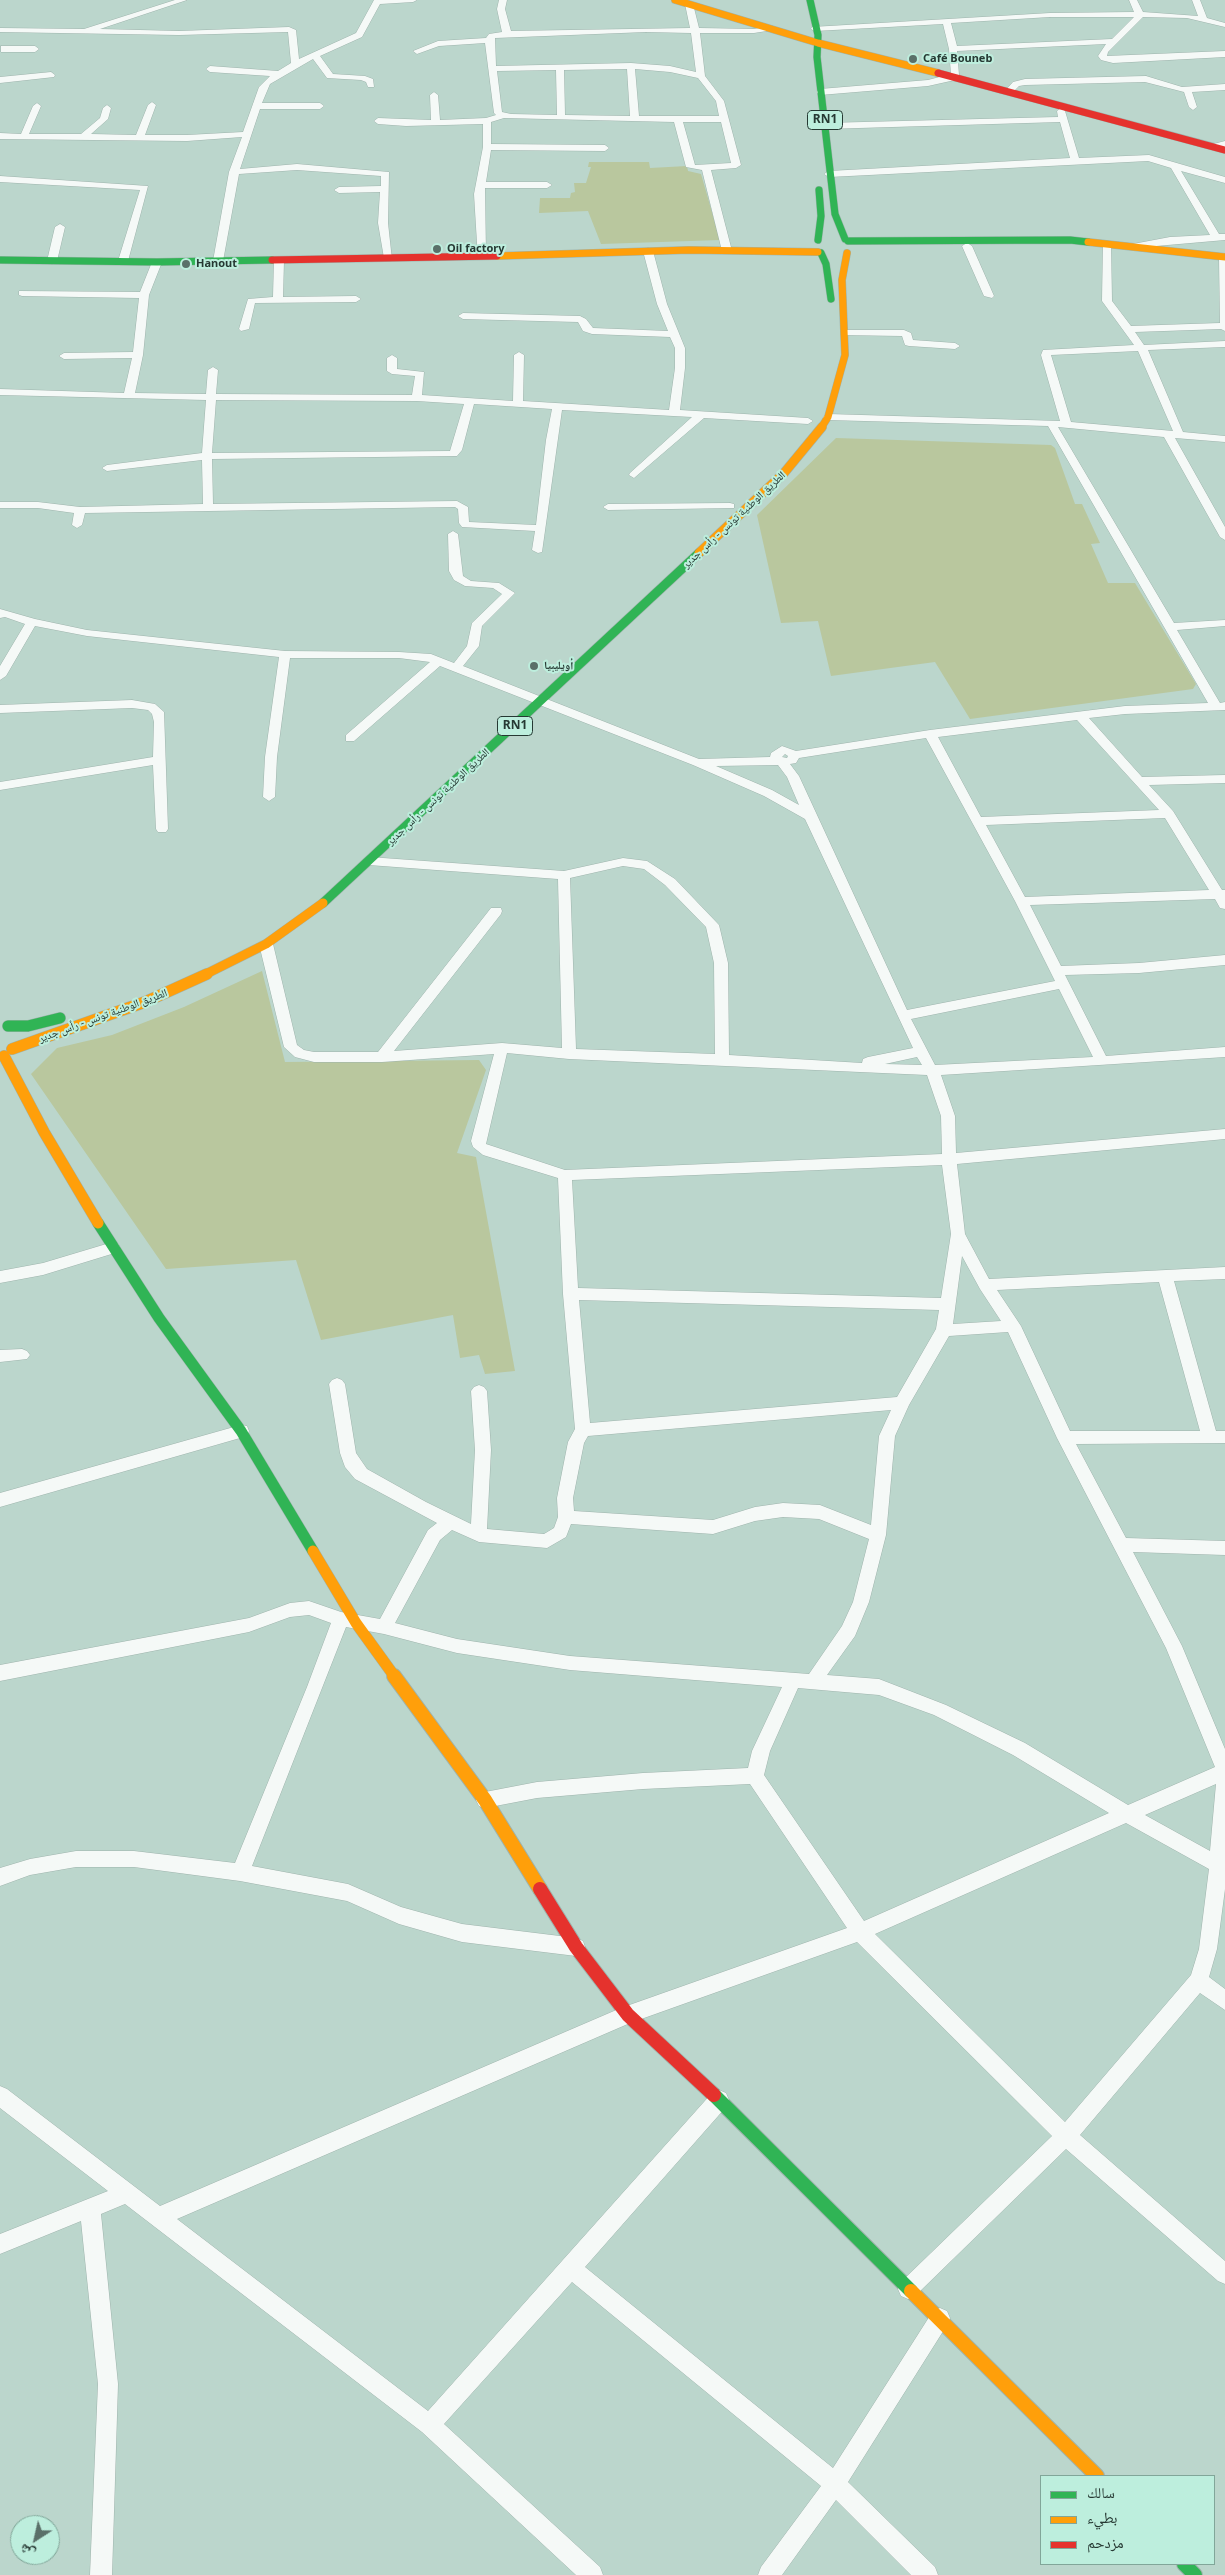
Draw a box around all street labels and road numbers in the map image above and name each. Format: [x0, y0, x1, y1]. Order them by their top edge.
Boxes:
road number: RN1 [808, 110, 842, 130]
street label: الطريق الوطنية تونس - رأس جدير [680, 469, 788, 571]
road number: RN1 [498, 716, 532, 736]
street label: الطريق الوطنية تونس - رأس جدير [384, 746, 492, 848]
street label: الطريق الوطنية تونس - رأس جدير [37, 987, 169, 1045]

